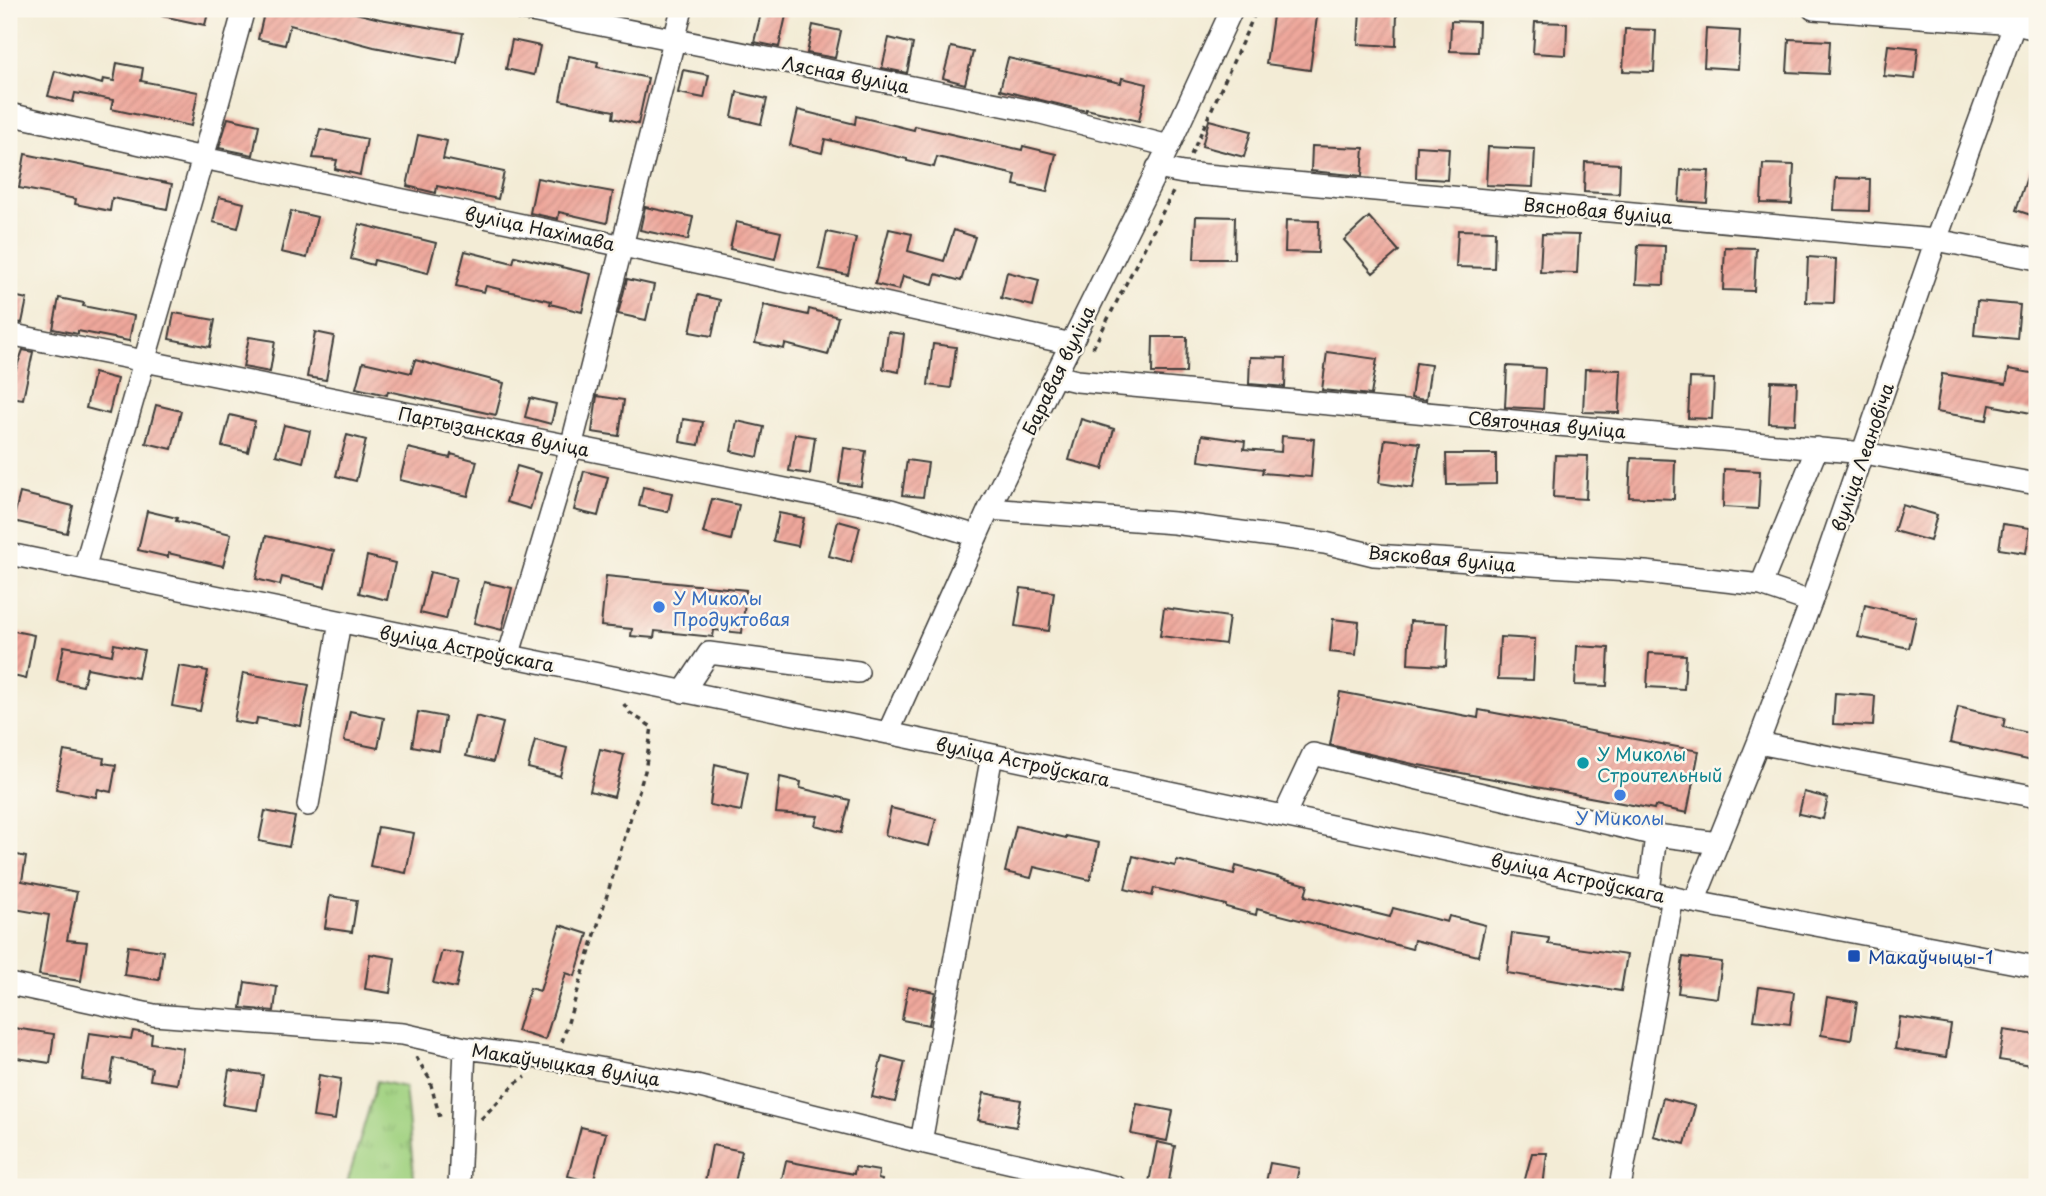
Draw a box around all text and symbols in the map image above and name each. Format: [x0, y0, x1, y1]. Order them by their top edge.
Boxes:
street label: Лясная вуліца [780, 48, 912, 100]
street label: Вясновая вуліца [1522, 190, 1674, 230]
street label: вуліца Нахімава [463, 199, 618, 257]
street label: Баравая вуліца [1015, 301, 1101, 439]
street label: вуліца Леановіча [1824, 379, 1900, 535]
street label: Партызанская вуліца [396, 399, 592, 463]
street label: Святочная вуліца [1467, 404, 1627, 444]
street label: Вясковая вуліца [1367, 538, 1517, 578]
place label: У Миколы Продуктовая [673, 584, 790, 632]
marker: У Миколы Продуктовая [651, 599, 667, 615]
street label: вуліца Астроўскага [377, 618, 557, 678]
street label: вуліца Астроўскага [933, 729, 1113, 793]
place label: У Миколы Строительный [1597, 740, 1722, 788]
marker: У Миколы Строительный [1575, 755, 1591, 771]
marker: У Миколы [1612, 787, 1628, 803]
place label: У Миколы [1575, 804, 1665, 831]
street label: вуліца Астроўскага [1488, 845, 1668, 909]
place label: Макаўчыцы-1 [1868, 943, 1993, 970]
marker: Макаўчыцы-1 [1846, 948, 1862, 964]
street label: Макаўчыцкая вуліца [470, 1036, 662, 1092]

